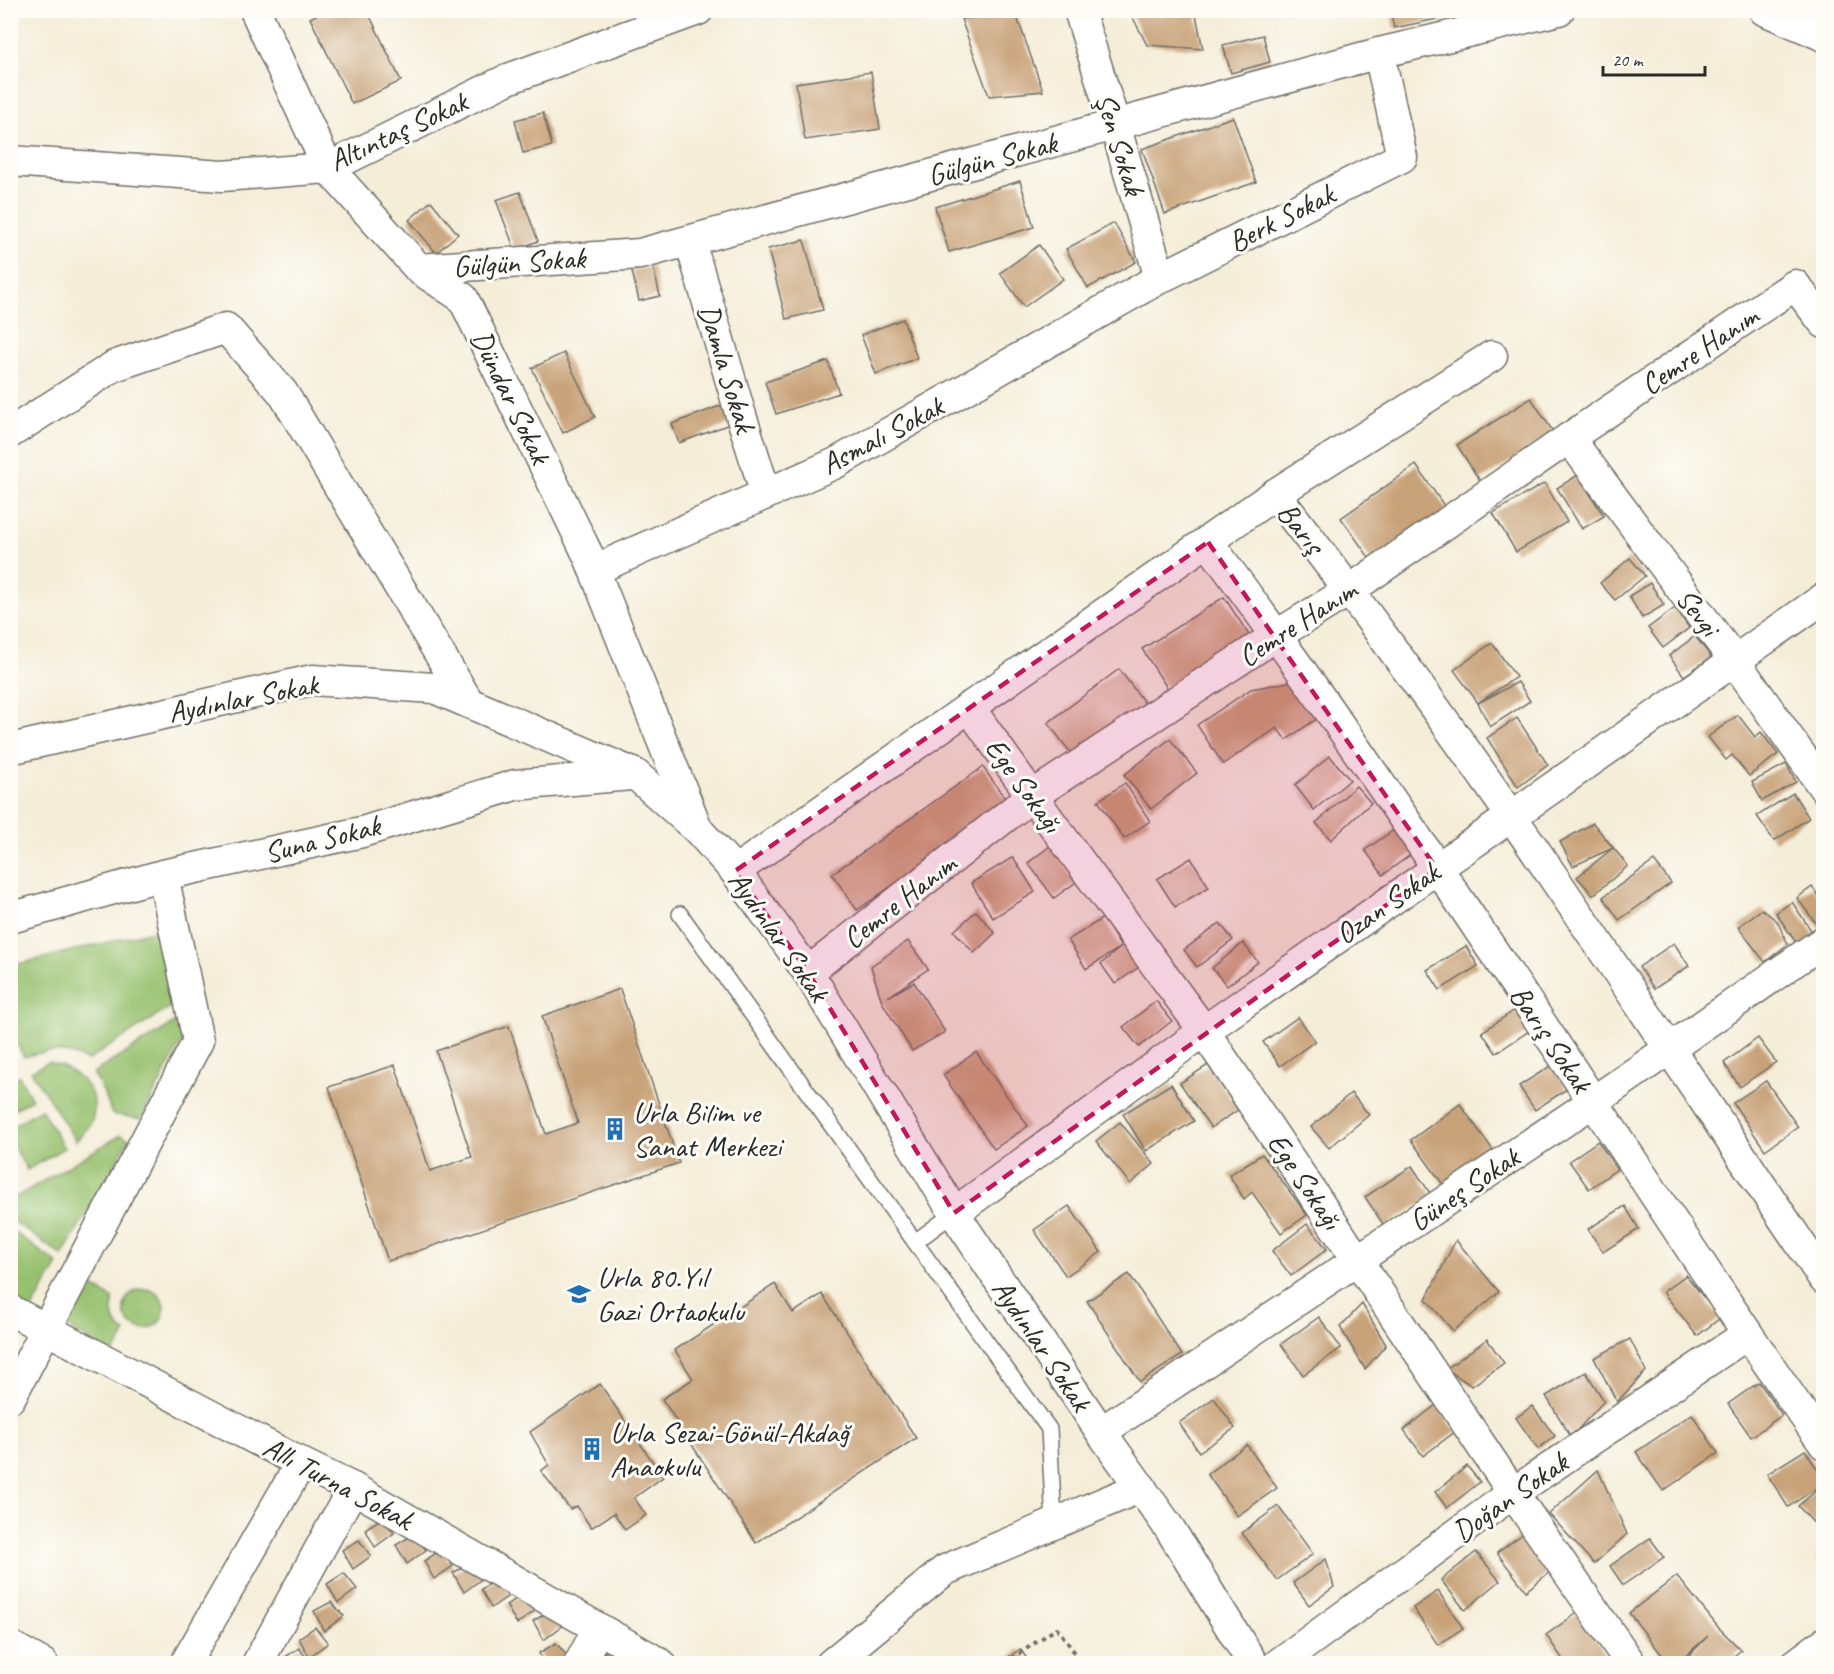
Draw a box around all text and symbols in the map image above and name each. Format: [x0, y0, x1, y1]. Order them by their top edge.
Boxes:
scale bar [1603, 39, 1705, 77]
text: 20 m [1612, 49, 1645, 71]
street label: Altıntaş Sokak [323, 82, 475, 180]
street label: Şen Sokak [1087, 88, 1154, 201]
street label: Gülgün Sokak [923, 123, 1063, 194]
street label: Berk Sokak [1222, 174, 1342, 261]
street label: Gülgün Sokak [452, 238, 588, 286]
street label: Cemre Hanım [1633, 296, 1767, 403]
street label: Damla Sokak [690, 299, 765, 439]
street label: Dündar Sokak [462, 324, 561, 472]
street label: Asmalı Sokak [814, 386, 952, 483]
street label: Barış [1269, 494, 1335, 564]
street label: Cemre Hanım [1231, 569, 1365, 675]
street label: Sevgi [1668, 581, 1730, 646]
street label: Aydınlar Sokak [165, 665, 323, 731]
street label: Ege Sokağı [977, 730, 1072, 841]
street label: Suna Sokak [260, 806, 386, 872]
street label: Cemre Hanım [835, 844, 965, 957]
street label: Ozan Sokak [1328, 852, 1448, 953]
street label: Aydınlar Sokak [720, 863, 839, 1011]
street label: Barış Sokak [1501, 978, 1602, 1102]
place label: Urla Bilim ve Sanat Merkezi [633, 1093, 785, 1165]
building icon: Urla Bilim ve Sanat Merkezi [602, 1116, 628, 1142]
street label: Ege Sokağı [1259, 1126, 1352, 1238]
street label: Güneş Sokak [1401, 1137, 1528, 1240]
place label: Urla 80.Yıl Gazi Ortaokulu [597, 1258, 746, 1330]
street label: Aydınlar Sokak [984, 1272, 1101, 1420]
school or university icon: Urla 80.Yıl Gazi Ortaokulu [566, 1281, 592, 1307]
place label: Urla Sezai-Gönül-Akdağ Anaokulu [610, 1413, 853, 1485]
street label: Allı Turna Sokak [257, 1428, 421, 1539]
building icon: Urla Sezai-Gönül-Akdağ Anaokulu [579, 1436, 605, 1462]
street label: Doğan Sokak [1445, 1442, 1577, 1550]

